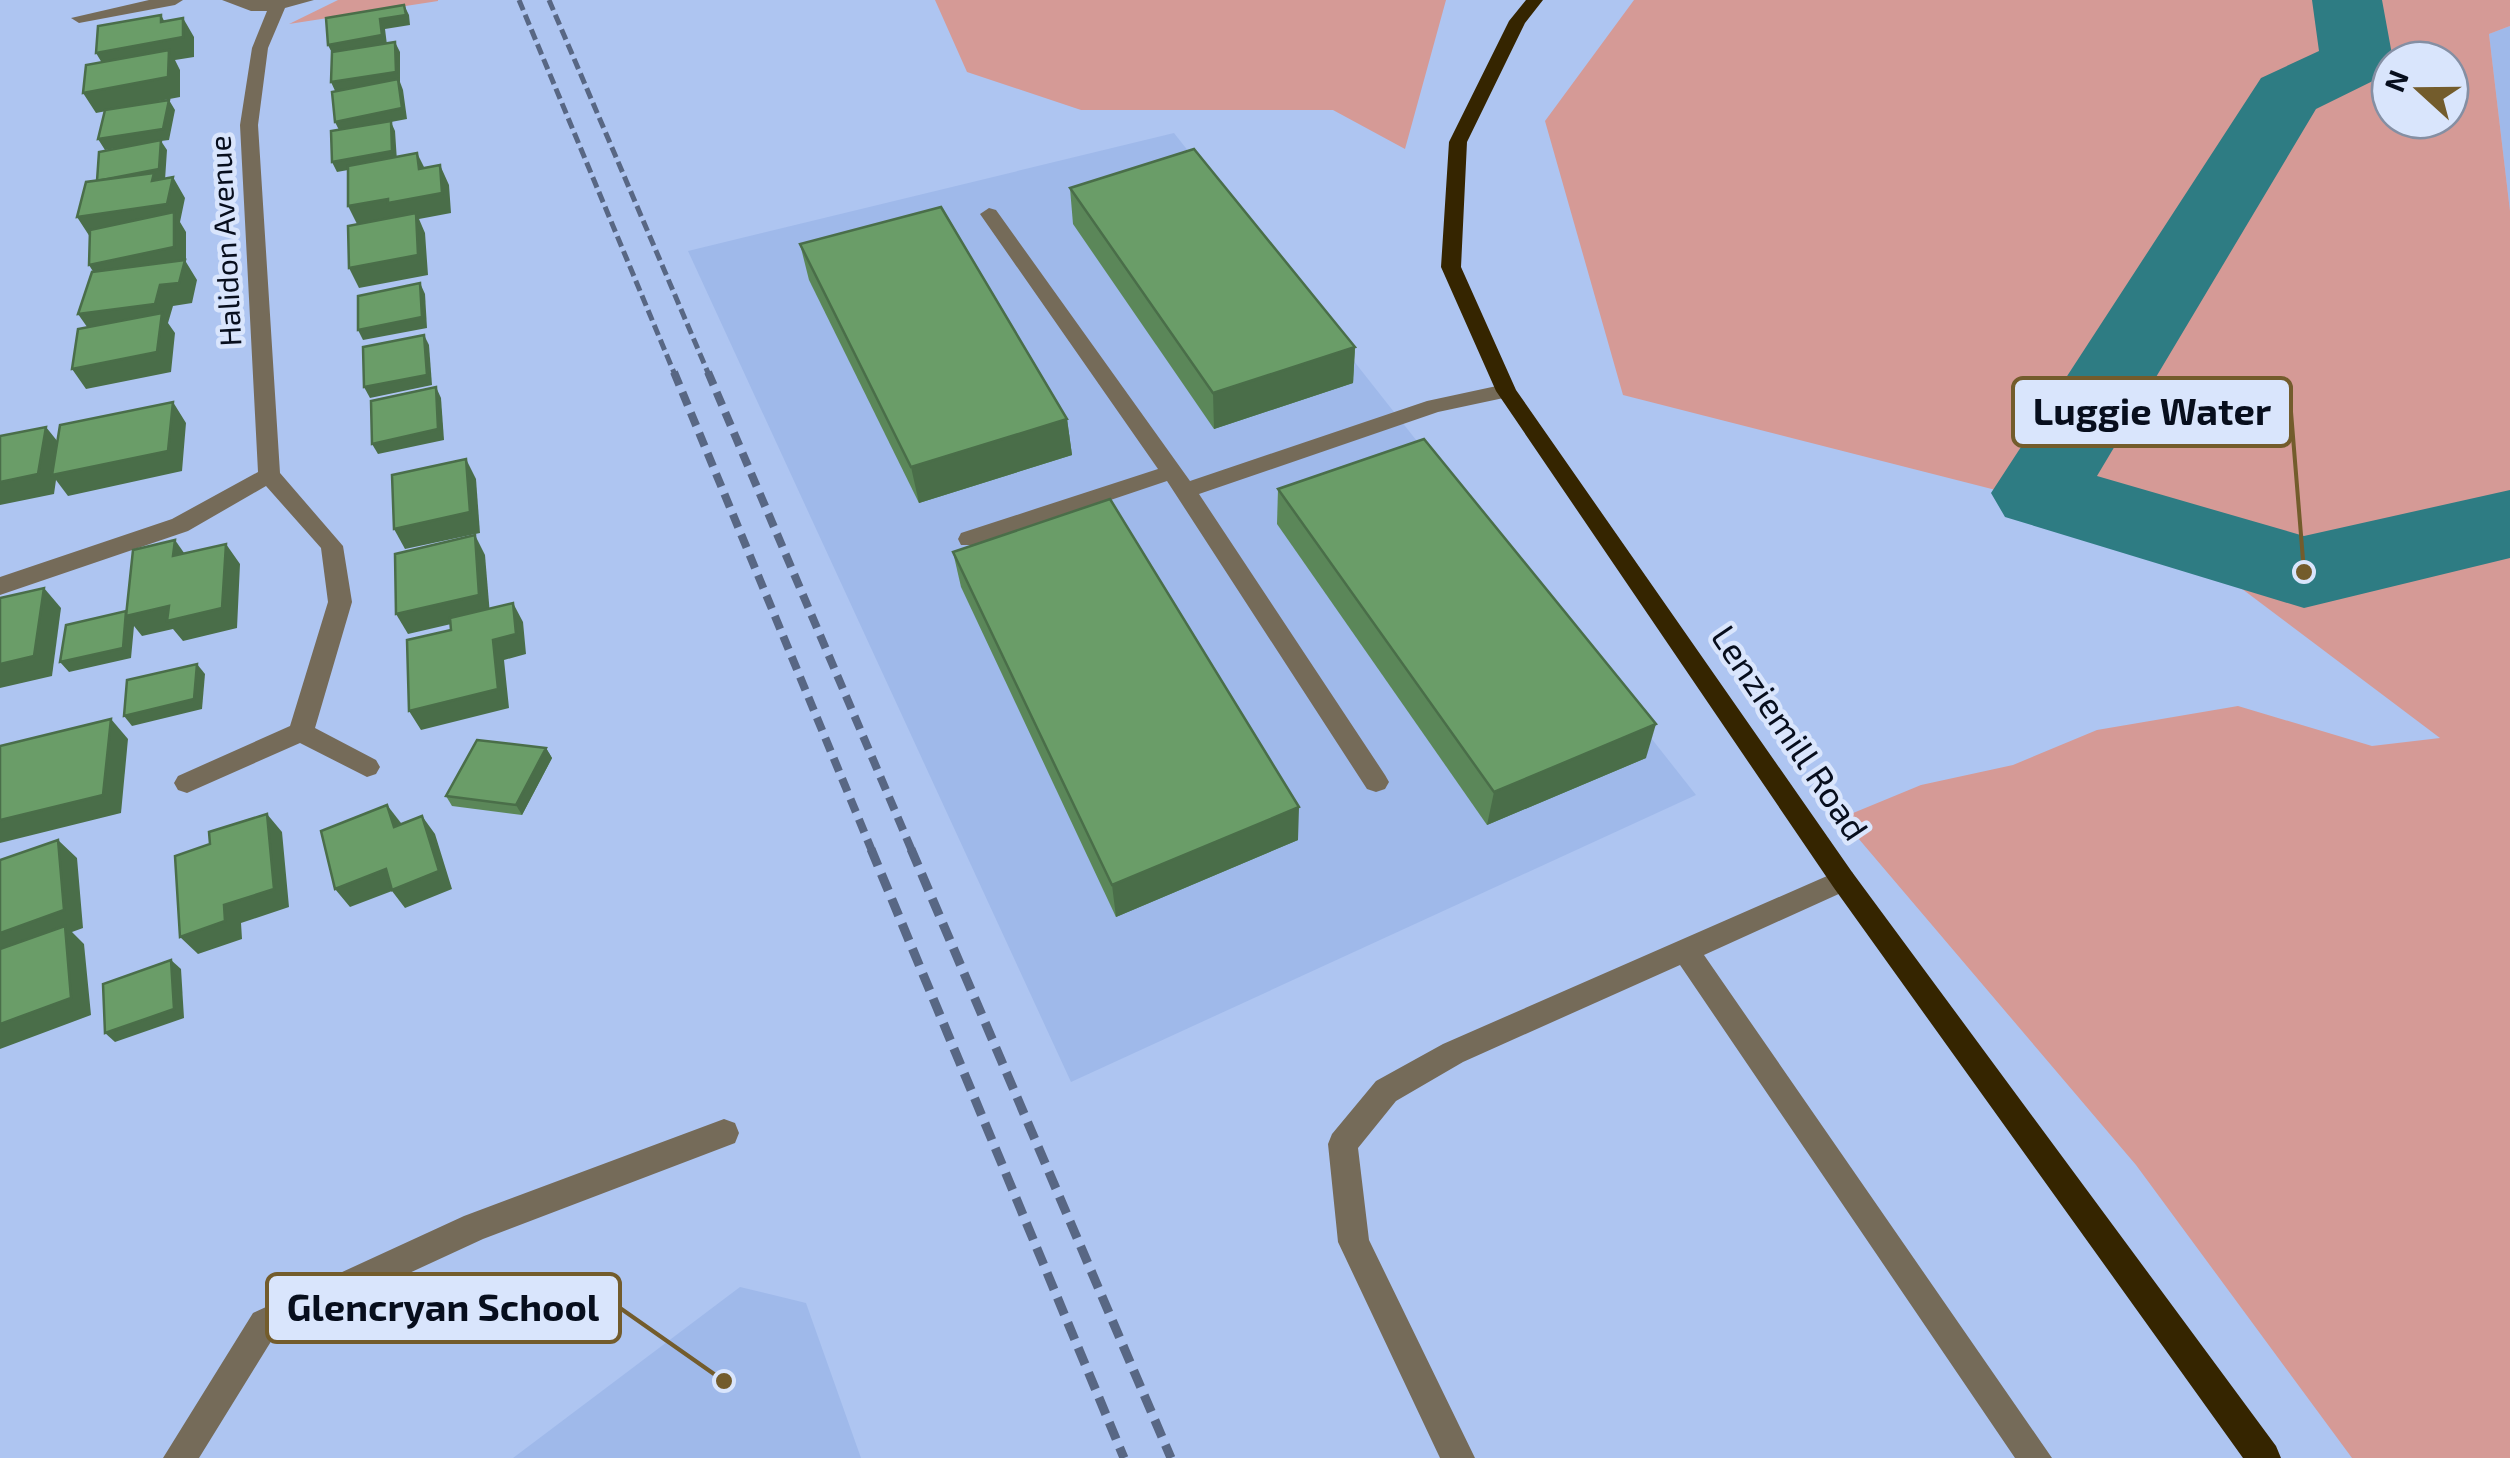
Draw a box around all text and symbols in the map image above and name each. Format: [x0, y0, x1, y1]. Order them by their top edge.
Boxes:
north arrow [2370, 40, 2470, 140]
text: N [2376, 65, 2415, 96]
street label: Halidon Avenue [201, 135, 247, 347]
callout: Luggie Water [2013, 378, 2291, 446]
text: Luggie Water [2033, 387, 2271, 433]
street label: Lenziemill Road [1704, 617, 1878, 847]
callout: Glencryan School [267, 1274, 620, 1342]
text: Glencryan School [287, 1283, 600, 1329]

